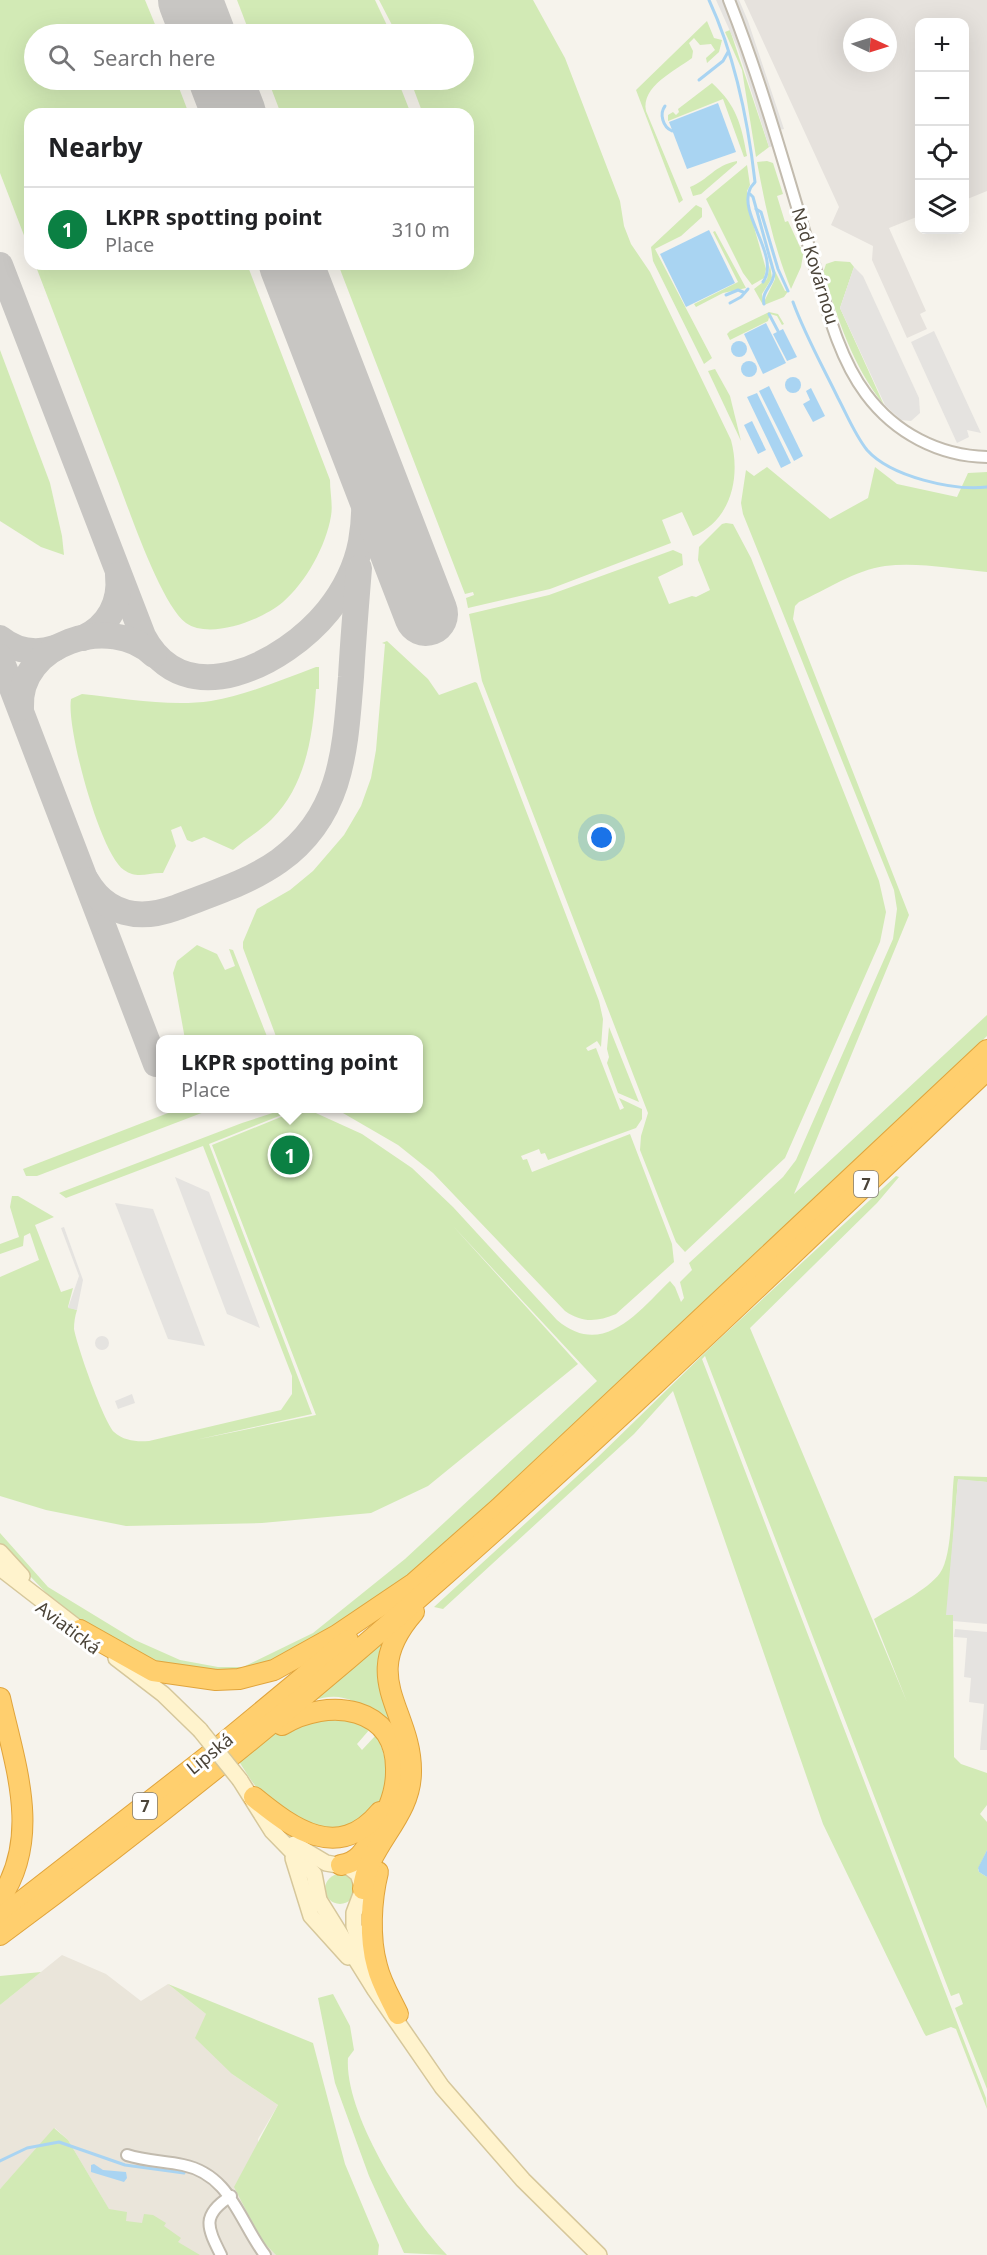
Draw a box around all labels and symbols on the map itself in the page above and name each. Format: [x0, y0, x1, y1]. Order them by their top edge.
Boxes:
north arrow [843, 18, 897, 72]
street label: Nad Kovárnou [787, 204, 845, 327]
your location [587, 823, 616, 852]
pin: 1 [270, 1132, 310, 1178]
road number: 7 [854, 1171, 878, 1197]
street label: Aviatická [31, 1595, 106, 1659]
street label: Lipská [181, 1727, 238, 1779]
road number: 7 [133, 1793, 157, 1819]

